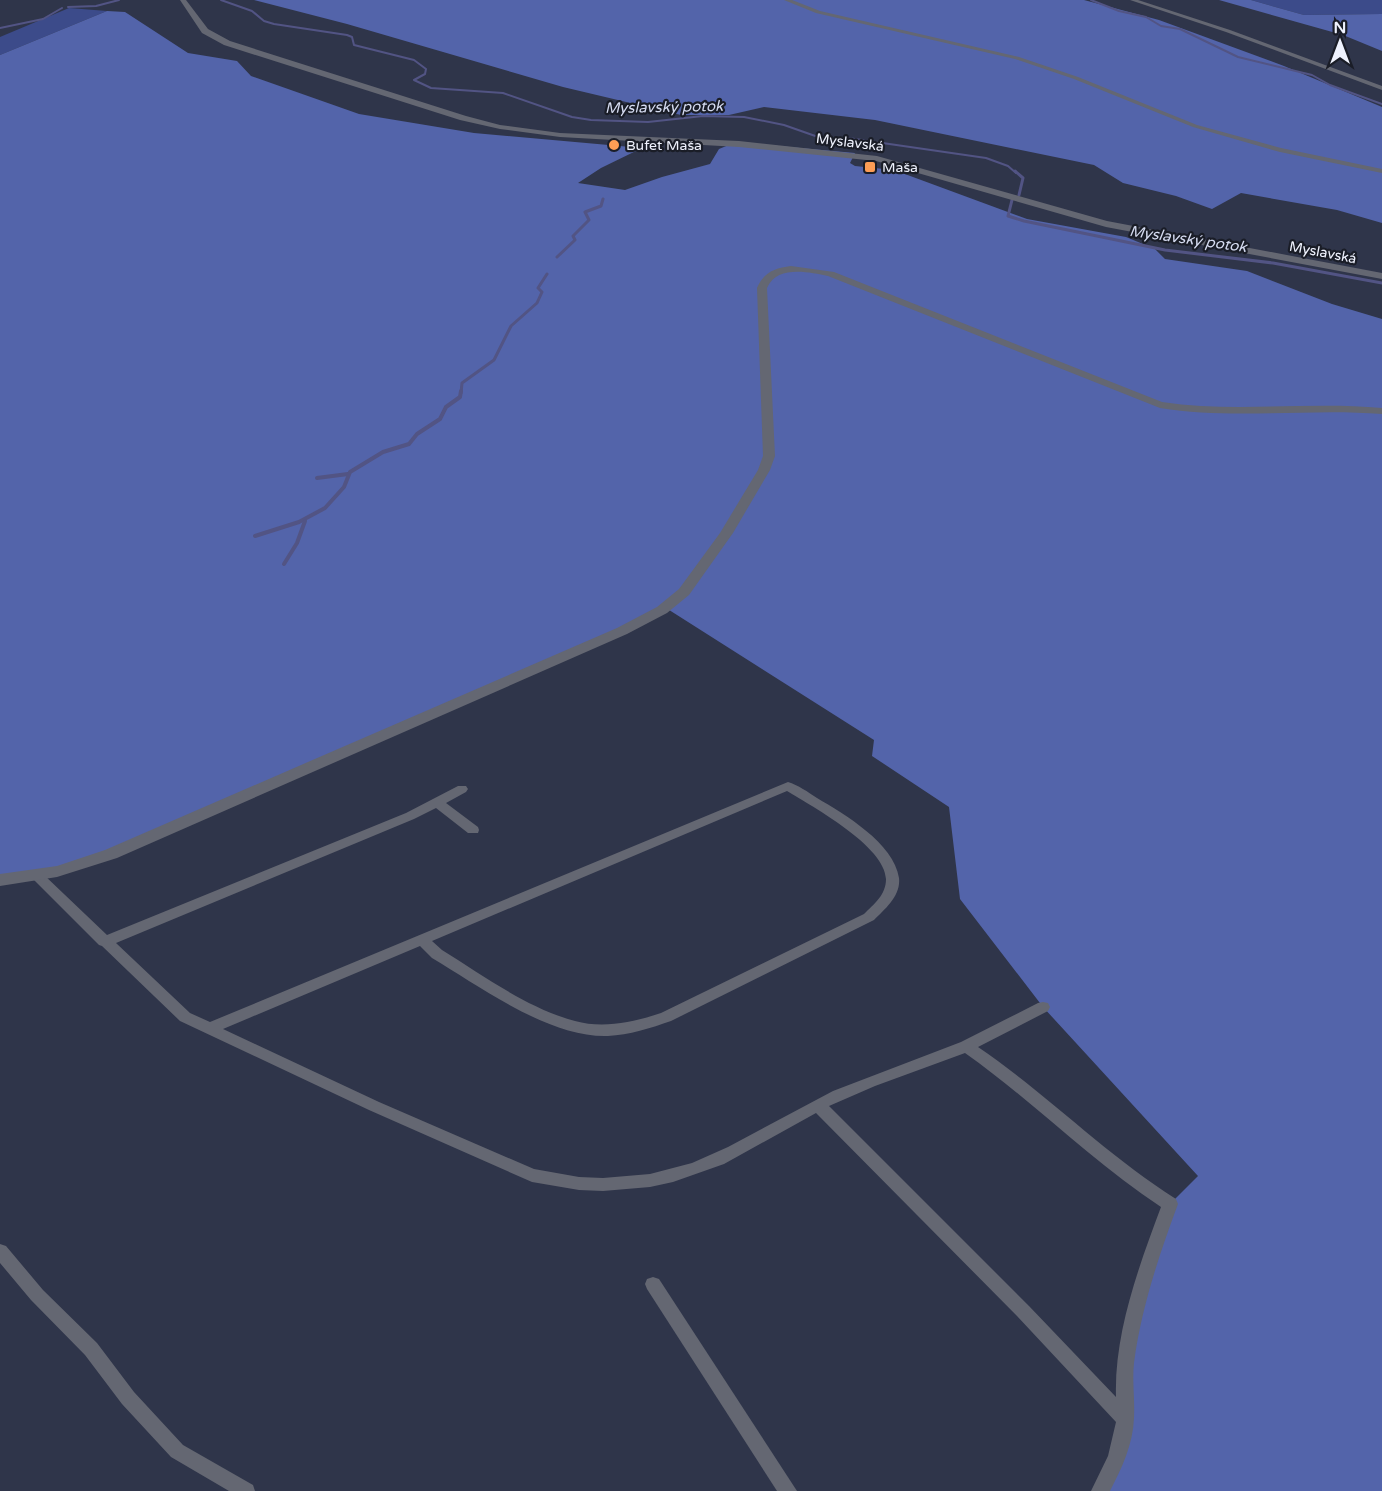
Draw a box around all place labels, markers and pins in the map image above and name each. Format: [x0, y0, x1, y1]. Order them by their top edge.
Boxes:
place label: Bufet Maša [626, 137, 702, 154]
marker: Bufet Maša [607, 138, 621, 152]
place label: Maša [882, 159, 918, 176]
marker: Maša [863, 160, 877, 174]

